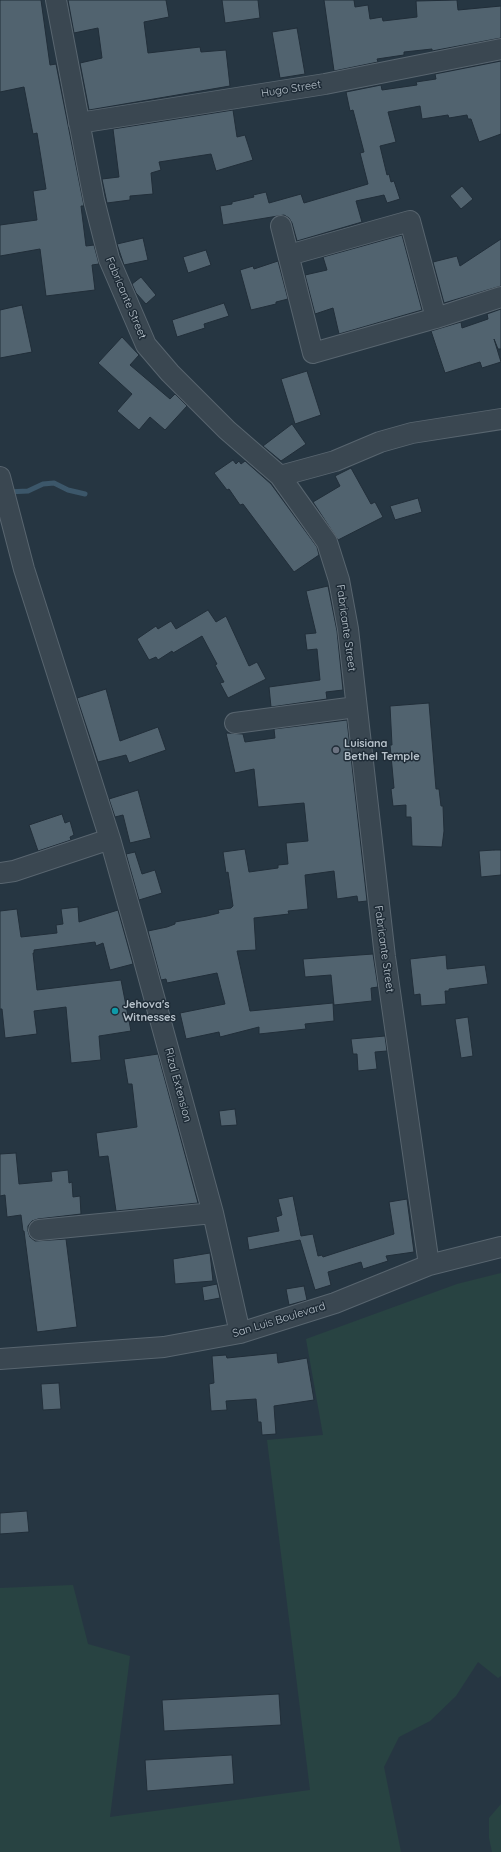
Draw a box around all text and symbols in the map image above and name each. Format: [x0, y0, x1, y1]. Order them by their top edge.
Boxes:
street label: Hugo Street [260, 78, 322, 100]
street label: Fabricante Street [103, 255, 149, 341]
street label: Fabricante Street [333, 584, 359, 672]
place label: Luisiana Bethel Temple [344, 737, 420, 763]
marker: Luisiana Bethel Temple [331, 745, 341, 755]
street label: Fabricante Street [371, 905, 397, 993]
place label: Jehova's Witnesses [123, 998, 176, 1024]
marker: Jehova's Witnesses [110, 1006, 120, 1016]
street label: Rizal Extension [162, 1047, 194, 1123]
street label: San Luis Boulevard [231, 1300, 327, 1340]

